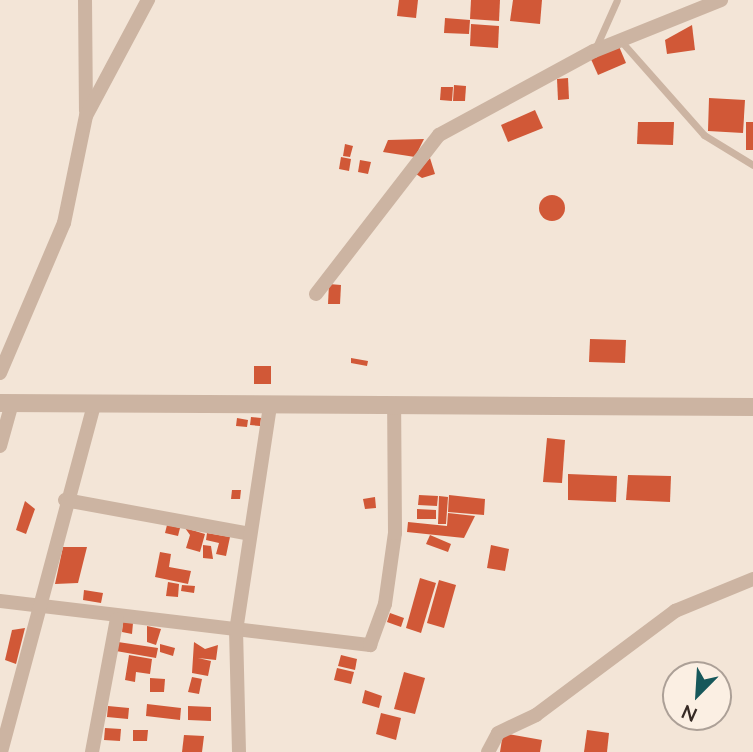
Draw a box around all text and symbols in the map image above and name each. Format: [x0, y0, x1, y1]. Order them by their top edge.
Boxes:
north arrow [662, 661, 732, 731]
text: N [678, 700, 700, 727]

